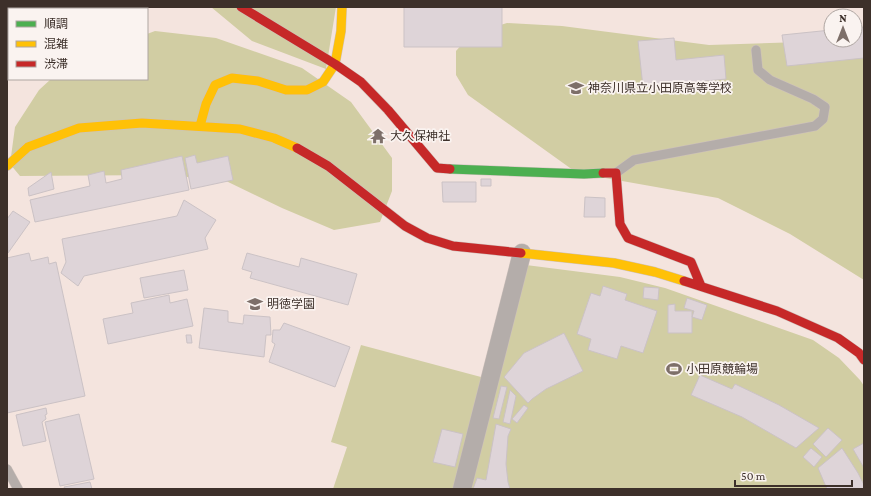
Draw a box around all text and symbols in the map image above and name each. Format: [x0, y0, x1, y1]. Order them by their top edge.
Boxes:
legend [8, 8, 148, 80]
north arrow [823, 8, 863, 48]
text: N [839, 12, 847, 24]
text: 順調 [44, 17, 68, 31]
text: 混雑 [44, 37, 68, 51]
text: 渋滞 [44, 57, 68, 71]
school or university icon: 神奈川県立小田原高等学校 [567, 79, 585, 97]
place label: 神奈川県立小田原高等学校 [588, 81, 732, 95]
temple icon: 大久保神社 [369, 127, 387, 145]
place label: 大久保神社 [390, 129, 450, 143]
school or university icon: 明徳学園 [246, 295, 264, 313]
place label: 明徳学園 [267, 297, 315, 311]
sports icon: 小田原競輪場 [665, 360, 683, 378]
place label: 小田原競輪場 [686, 362, 758, 376]
scale bar [735, 462, 852, 488]
text: 50 m [741, 469, 766, 483]

